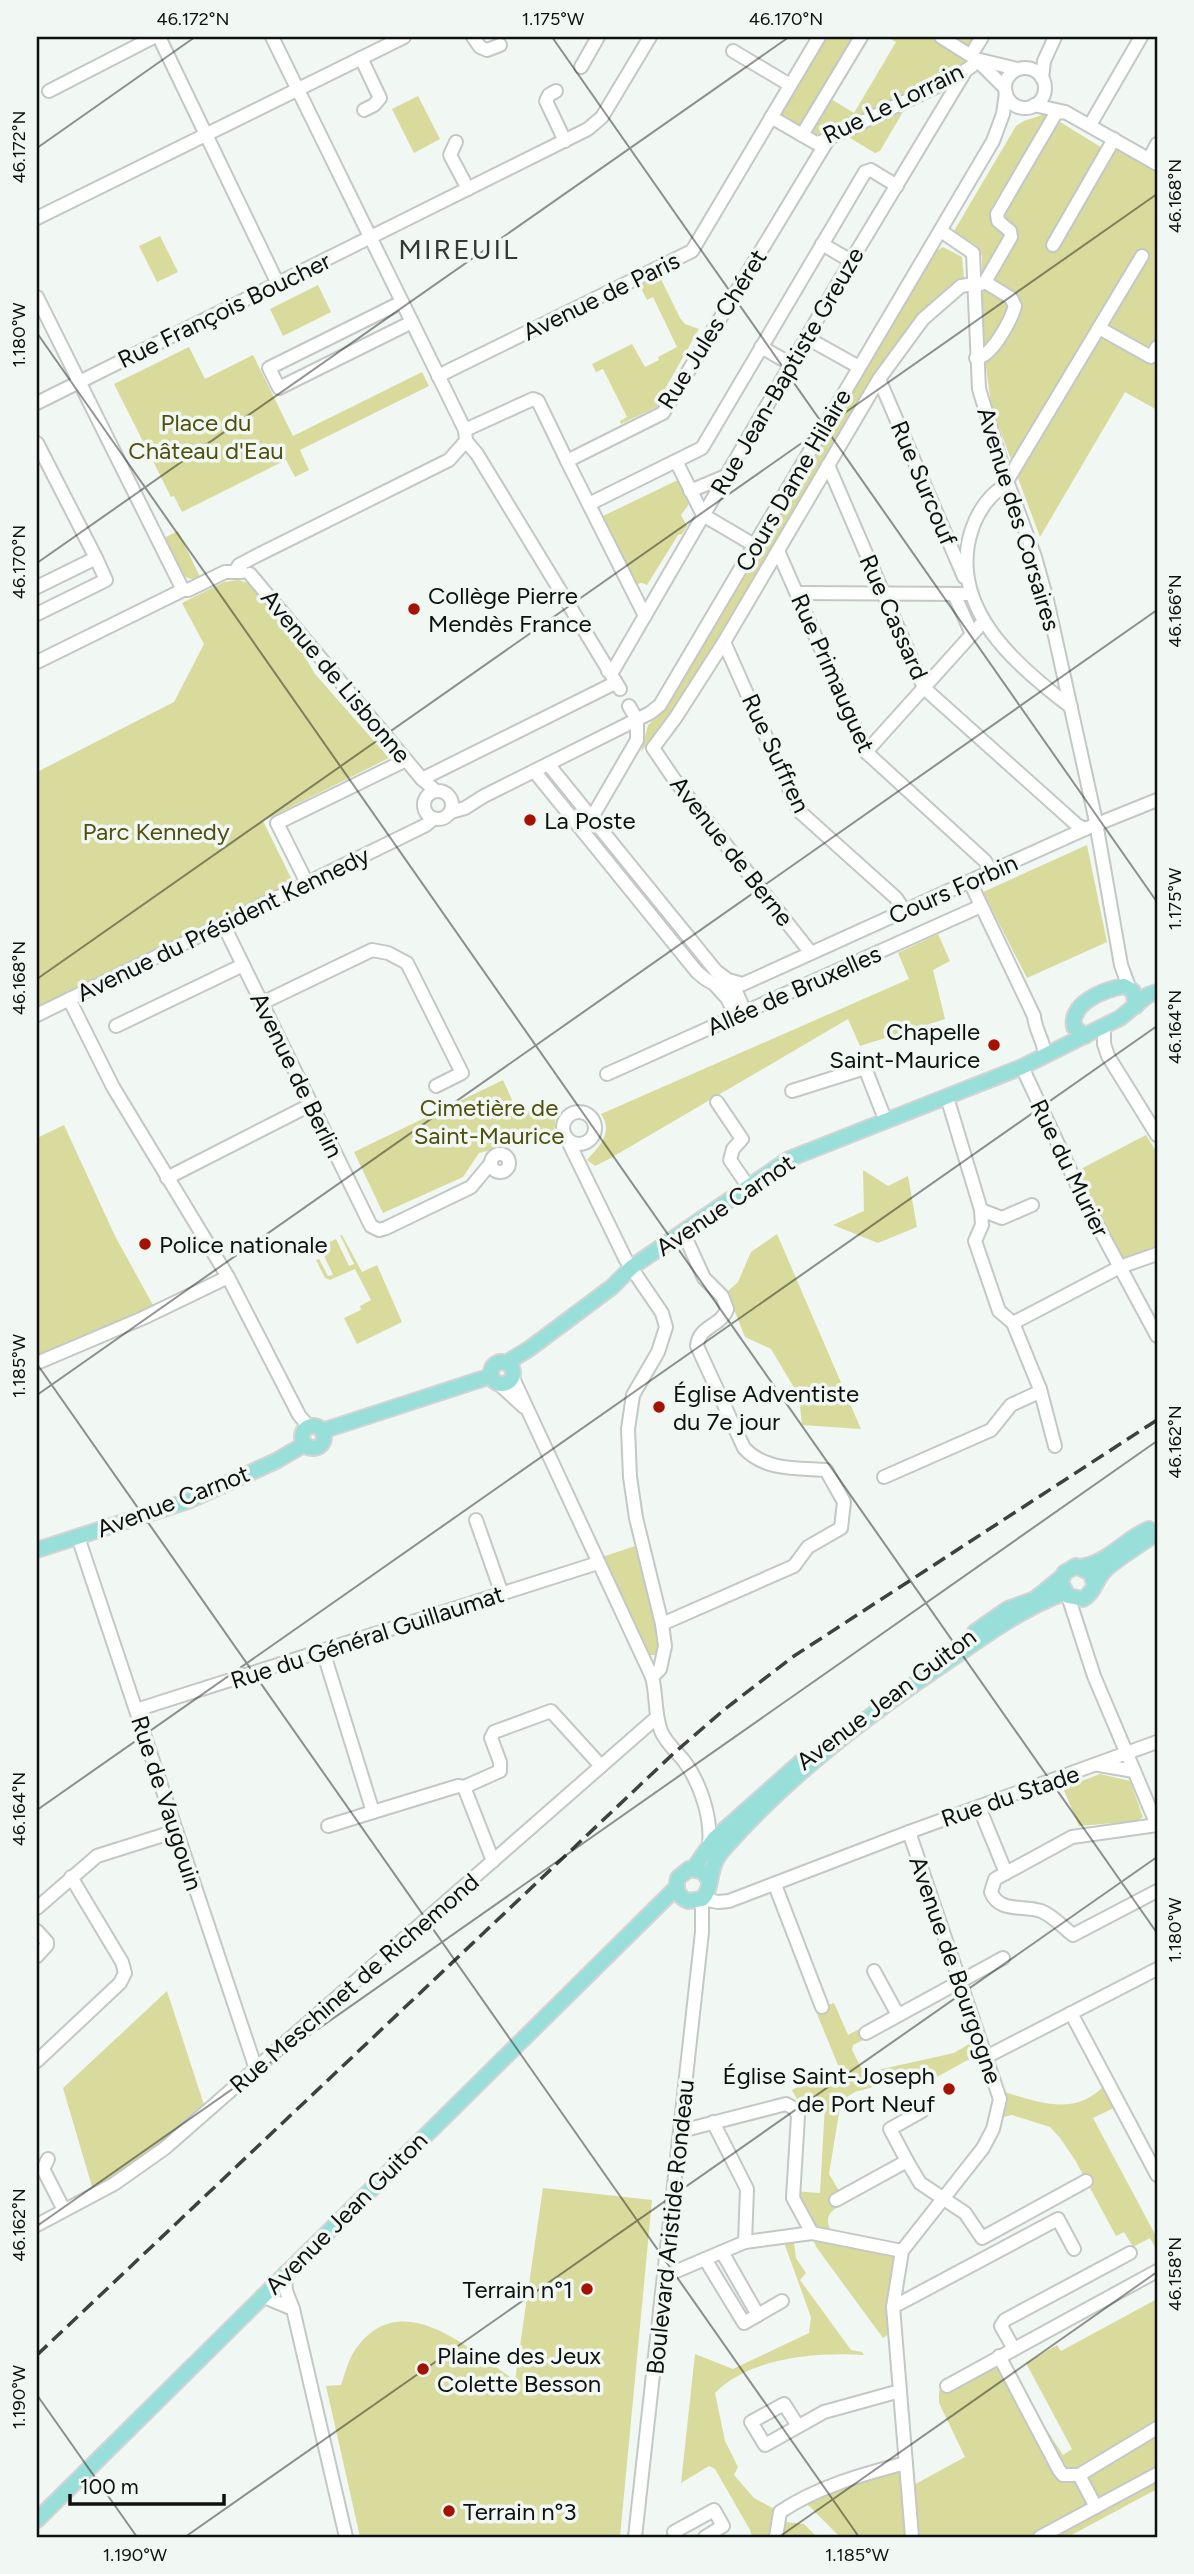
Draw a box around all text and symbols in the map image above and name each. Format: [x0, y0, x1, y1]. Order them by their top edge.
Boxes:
text: 46.172°N [157, 8, 229, 30]
text: 1.175°W [522, 8, 585, 30]
text: 46.170°N [749, 8, 823, 30]
street label: Rue Le Lorrain [818, 56, 968, 150]
text: 46.172°N [8, 111, 30, 183]
text: 46.168°N [1164, 159, 1186, 233]
district label: MIREUIL [398, 232, 520, 266]
street label: Rue Jean-Baptiste Greuze [704, 242, 870, 500]
street label: Rue Jules Chéret [651, 244, 773, 414]
street label: Avenue de Paris [518, 245, 684, 347]
street label: Rue François Boucher [113, 246, 335, 374]
text: 1.180°W [8, 302, 30, 368]
street label: Cours Dame Hilaire [729, 384, 857, 576]
street label: Avenue des Corsaires [971, 404, 1067, 634]
park label: Place du Château d'Eau [128, 408, 284, 465]
street label: Rue Surcouf [885, 416, 963, 550]
text: 46.170°N [8, 525, 30, 599]
street label: Rue Cassard [854, 550, 934, 684]
text: 46.166°N [1164, 574, 1186, 648]
place label: Collège Pierre Mendès France [428, 581, 592, 638]
street label: Avenue de Lisbonne [255, 583, 417, 769]
street label: Rue Primauguet [785, 589, 881, 757]
marker: Collège Pierre Mendès France [406, 601, 422, 617]
street label: Rue Suffren [736, 689, 816, 817]
street label: Avenue de Berne [664, 770, 800, 932]
place label: La Poste [544, 806, 636, 835]
marker: La Poste [522, 812, 538, 828]
park label: Parc Kennedy [82, 817, 230, 846]
street label: Avenue du Président Kennedy [72, 840, 374, 1008]
street label: Cours Forbin [884, 848, 1022, 930]
text: 1.175°W [1164, 867, 1186, 930]
street label: Allée de Bruxelles [702, 939, 886, 1041]
text: 46.168°N [8, 941, 30, 1015]
street label: Avenue de Berlin [244, 988, 350, 1162]
text: 46.164°N [1164, 990, 1186, 1064]
place label: Chapelle Saint-Maurice [829, 1017, 980, 1074]
marker: Chapelle Saint-Maurice [986, 1037, 1002, 1053]
park label: Cimetière de Saint-Maurice [414, 1093, 564, 1150]
street label: Rue du Murier [1024, 1094, 1116, 1242]
street label: Avenue Carnot [650, 1148, 800, 1262]
place label: Police nationale [159, 1230, 328, 1259]
marker: Police nationale [137, 1236, 153, 1252]
text: 1.185°W [8, 1333, 30, 1398]
place label: Église Adventiste du 7e jour [673, 1379, 859, 1436]
marker: Église Adventiste du 7e jour [651, 1399, 667, 1415]
text: 46.162°N [1164, 1405, 1186, 1479]
street label: Avenue Carnot [93, 1459, 253, 1543]
street label: Rue du Général Guillaumat [227, 1579, 507, 1695]
street label: Avenue Jean Guiton [790, 1622, 982, 1776]
street label: Rue de Vaugouin [125, 1712, 209, 1894]
street label: Rue du Stade [937, 1759, 1083, 1833]
text: 46.164°N [8, 1772, 30, 1846]
street label: Avenue de Bourgogne [903, 1852, 1009, 2088]
street label: Rue Meschinet de Richemond [224, 1867, 484, 2099]
text: 1.180°W [1164, 1897, 1186, 1963]
place label: Église Saint-Joseph de Port Neuf [722, 2061, 935, 2118]
street label: Boulevard Aristide Rondeau [640, 2078, 700, 2376]
marker: Église Saint-Joseph de Port Neuf [941, 2081, 957, 2097]
street label: Avenue Jean Guiton [259, 2126, 433, 2300]
text: 46.162°N [8, 2188, 30, 2262]
text: 46.158°N [1164, 2237, 1186, 2311]
place label: Terrain n°1 [463, 2275, 573, 2304]
marker: Terrain n°1 [579, 2281, 595, 2297]
place label: Plaine des Jeux Colette Besson [437, 2341, 602, 2398]
marker: Plaine des Jeux Colette Besson [415, 2361, 431, 2377]
text: 1.190°W [8, 2364, 30, 2429]
scale bar [70, 2462, 224, 2506]
text: 100 m [80, 2474, 139, 2499]
place label: Terrain n°3 [463, 2497, 577, 2526]
marker: Terrain n°3 [441, 2503, 457, 2519]
text: 1.190°W [103, 2544, 168, 2566]
text: 1.185°W [825, 2544, 890, 2566]

